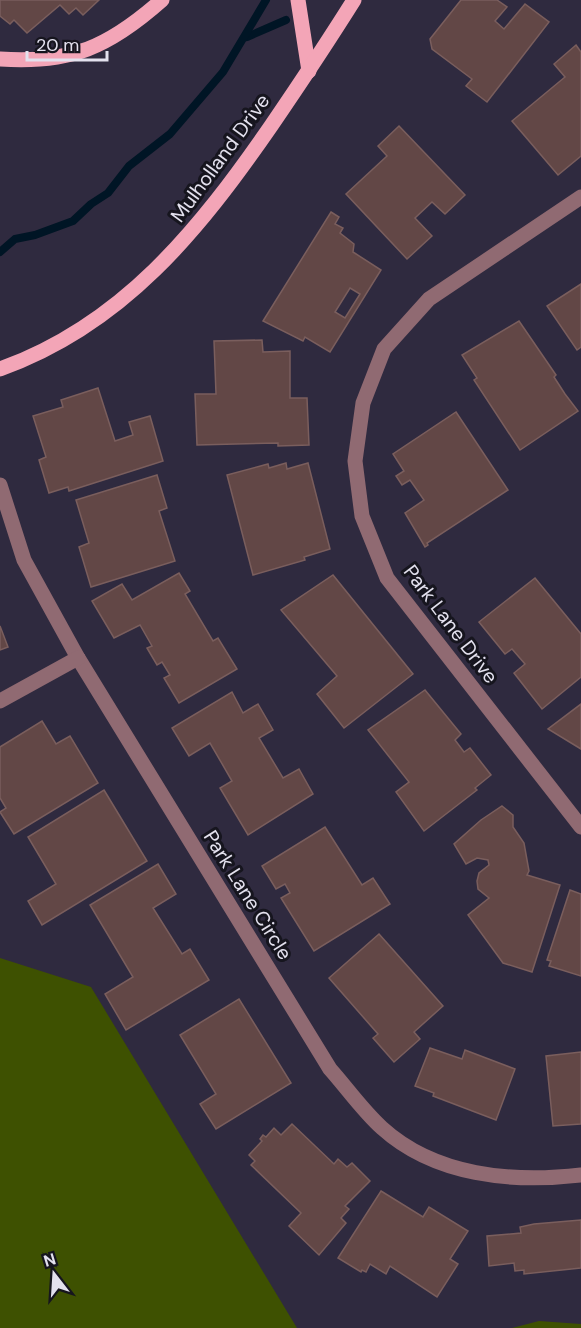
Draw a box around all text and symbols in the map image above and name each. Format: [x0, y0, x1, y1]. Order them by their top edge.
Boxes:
scale bar [27, 24, 106, 62]
text: 20 m [36, 33, 79, 57]
street label: Mulholland Drive [165, 89, 275, 227]
street label: Park Lane Drive [398, 560, 504, 688]
street label: Park Lane Circle [198, 825, 298, 965]
north arrow [24, 1244, 84, 1304]
text: N [41, 1248, 58, 1272]

